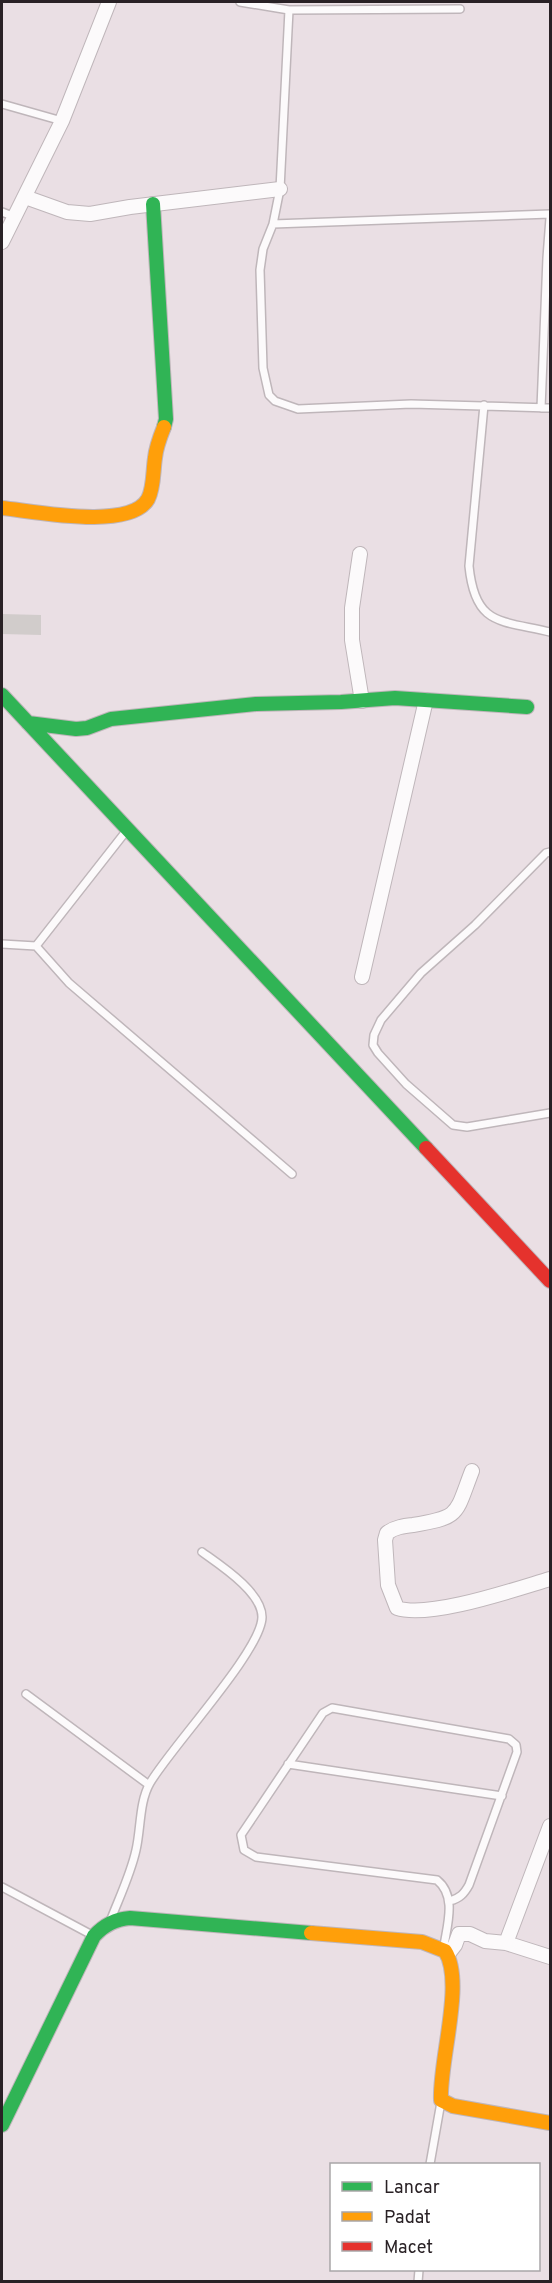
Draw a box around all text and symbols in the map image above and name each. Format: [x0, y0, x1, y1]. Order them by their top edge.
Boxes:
legend [330, 2163, 540, 2271]
text: Lancar [384, 2177, 440, 2200]
text: Padat [384, 2207, 431, 2230]
text: Macet [384, 2237, 433, 2260]

